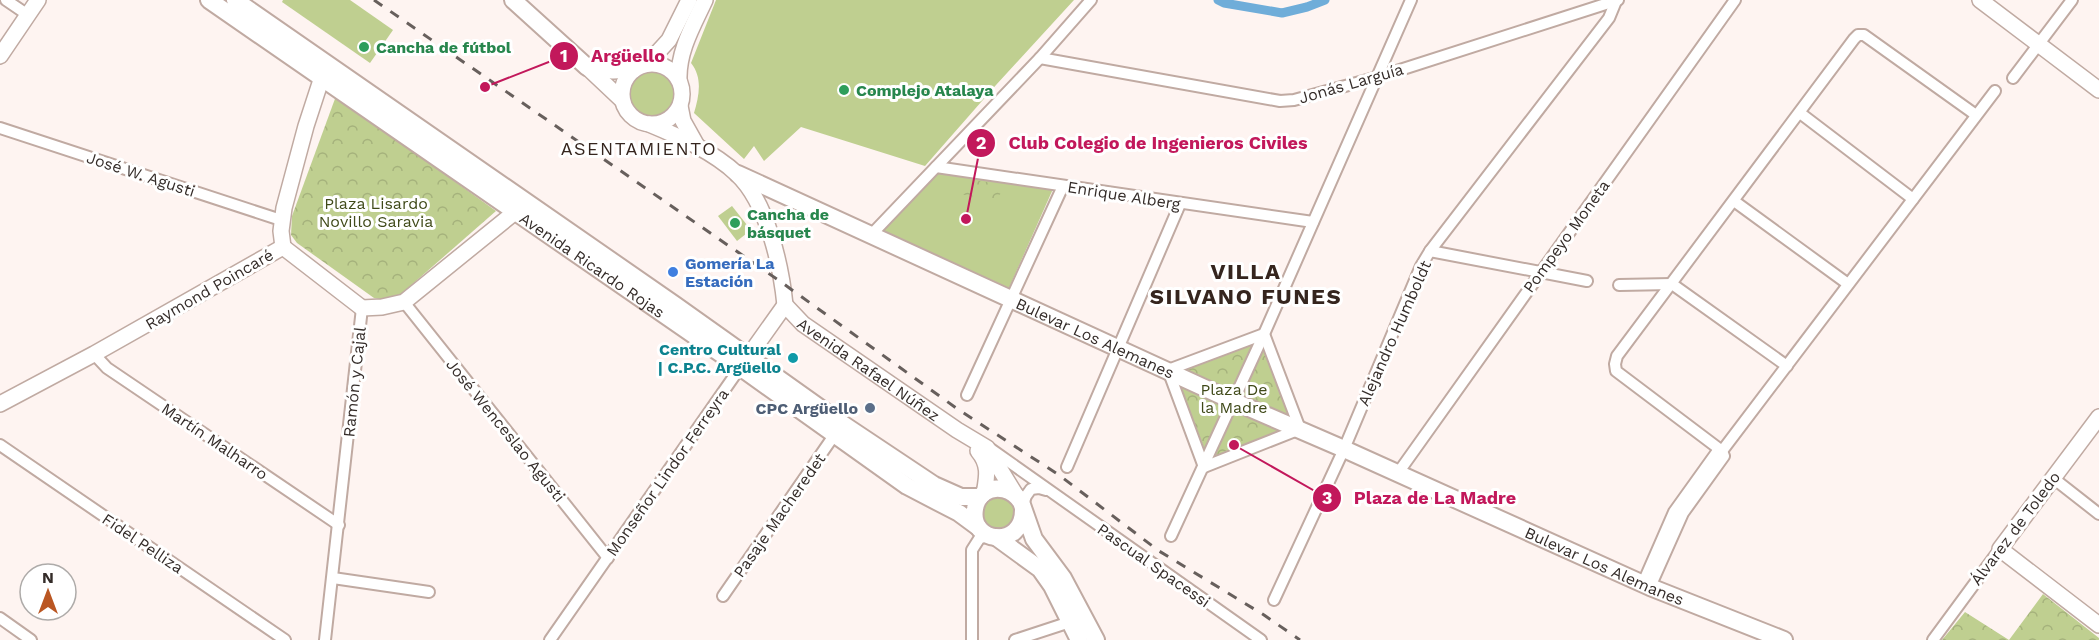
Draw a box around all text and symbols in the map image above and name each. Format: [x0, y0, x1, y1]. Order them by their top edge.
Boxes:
place label: Cancha de fútbol [376, 38, 512, 57]
callout: Argüello [549, 38, 677, 74]
marker: Cancha de fútbol [357, 40, 371, 54]
text: 1 [560, 45, 568, 66]
text: Argüello [591, 45, 665, 66]
street label: Jonás Larguía [1297, 59, 1406, 107]
place label: Complejo Atalaya [856, 81, 994, 100]
marker: Complejo Atalaya [837, 83, 851, 97]
callout: Club Colegio de Ingenieros Civiles [966, 125, 1319, 161]
text: 2 [976, 132, 986, 153]
text: Club Colegio de Ingenieros Civiles [1008, 132, 1308, 153]
district label: ASENTAMIENTO [561, 138, 717, 159]
street label: José W. Agusti [84, 148, 197, 201]
street label: Pompeyo Moneta [1519, 176, 1614, 296]
street label: Enrique Alberg [1066, 177, 1182, 214]
park label: Plaza Lisardo Novillo Saravia [319, 194, 433, 231]
place label: Cancha de básquet [747, 205, 829, 242]
street label: Avenida Ricardo Rojas [516, 209, 668, 322]
marker: Cancha de básquet [728, 216, 742, 230]
street label: Raymond Poincaré [142, 245, 277, 334]
place label: Gomería La Estación [685, 254, 775, 291]
street label: Alejandro Humboldt [1354, 257, 1435, 409]
district label: VILLA SILVANO FUNES [1150, 259, 1342, 309]
marker: Gomería La Estación [666, 265, 680, 279]
street label: Bulevar Los Alemanes [1013, 294, 1177, 383]
street label: Avenida Rafael Núñez [794, 314, 943, 425]
street label: Ramón y Cajal [339, 326, 370, 438]
place label: Centro Cultural | C.P.C. Argüello [658, 340, 782, 377]
marker: Centro Cultural | C.P.C. Argüello [786, 351, 800, 365]
street label: José Wenceslao Agusti [442, 355, 569, 506]
park label: Plaza De la Madre [1200, 380, 1268, 417]
street label: Monseñor Lindor Ferreyra [602, 385, 733, 560]
street label: Martín Malharro [158, 399, 271, 484]
place label: CPC Argüello [756, 399, 858, 418]
marker: CPC Argüello [863, 401, 877, 415]
street label: Pasaje Macheredet [729, 449, 830, 581]
street label: Álvarez de Toledo [1966, 468, 2064, 589]
callout: Plaza de La Madre [1312, 480, 1528, 516]
text: 3 [1322, 487, 1332, 508]
text: Plaza de La Madre [1354, 487, 1516, 508]
street label: Fidel Pelliza [99, 509, 187, 577]
street label: Pascual Spacessi [1094, 519, 1214, 611]
street label: Bulevar Los Alemanes [1522, 523, 1687, 609]
north arrow [18, 562, 78, 622]
text: N [42, 568, 54, 587]

